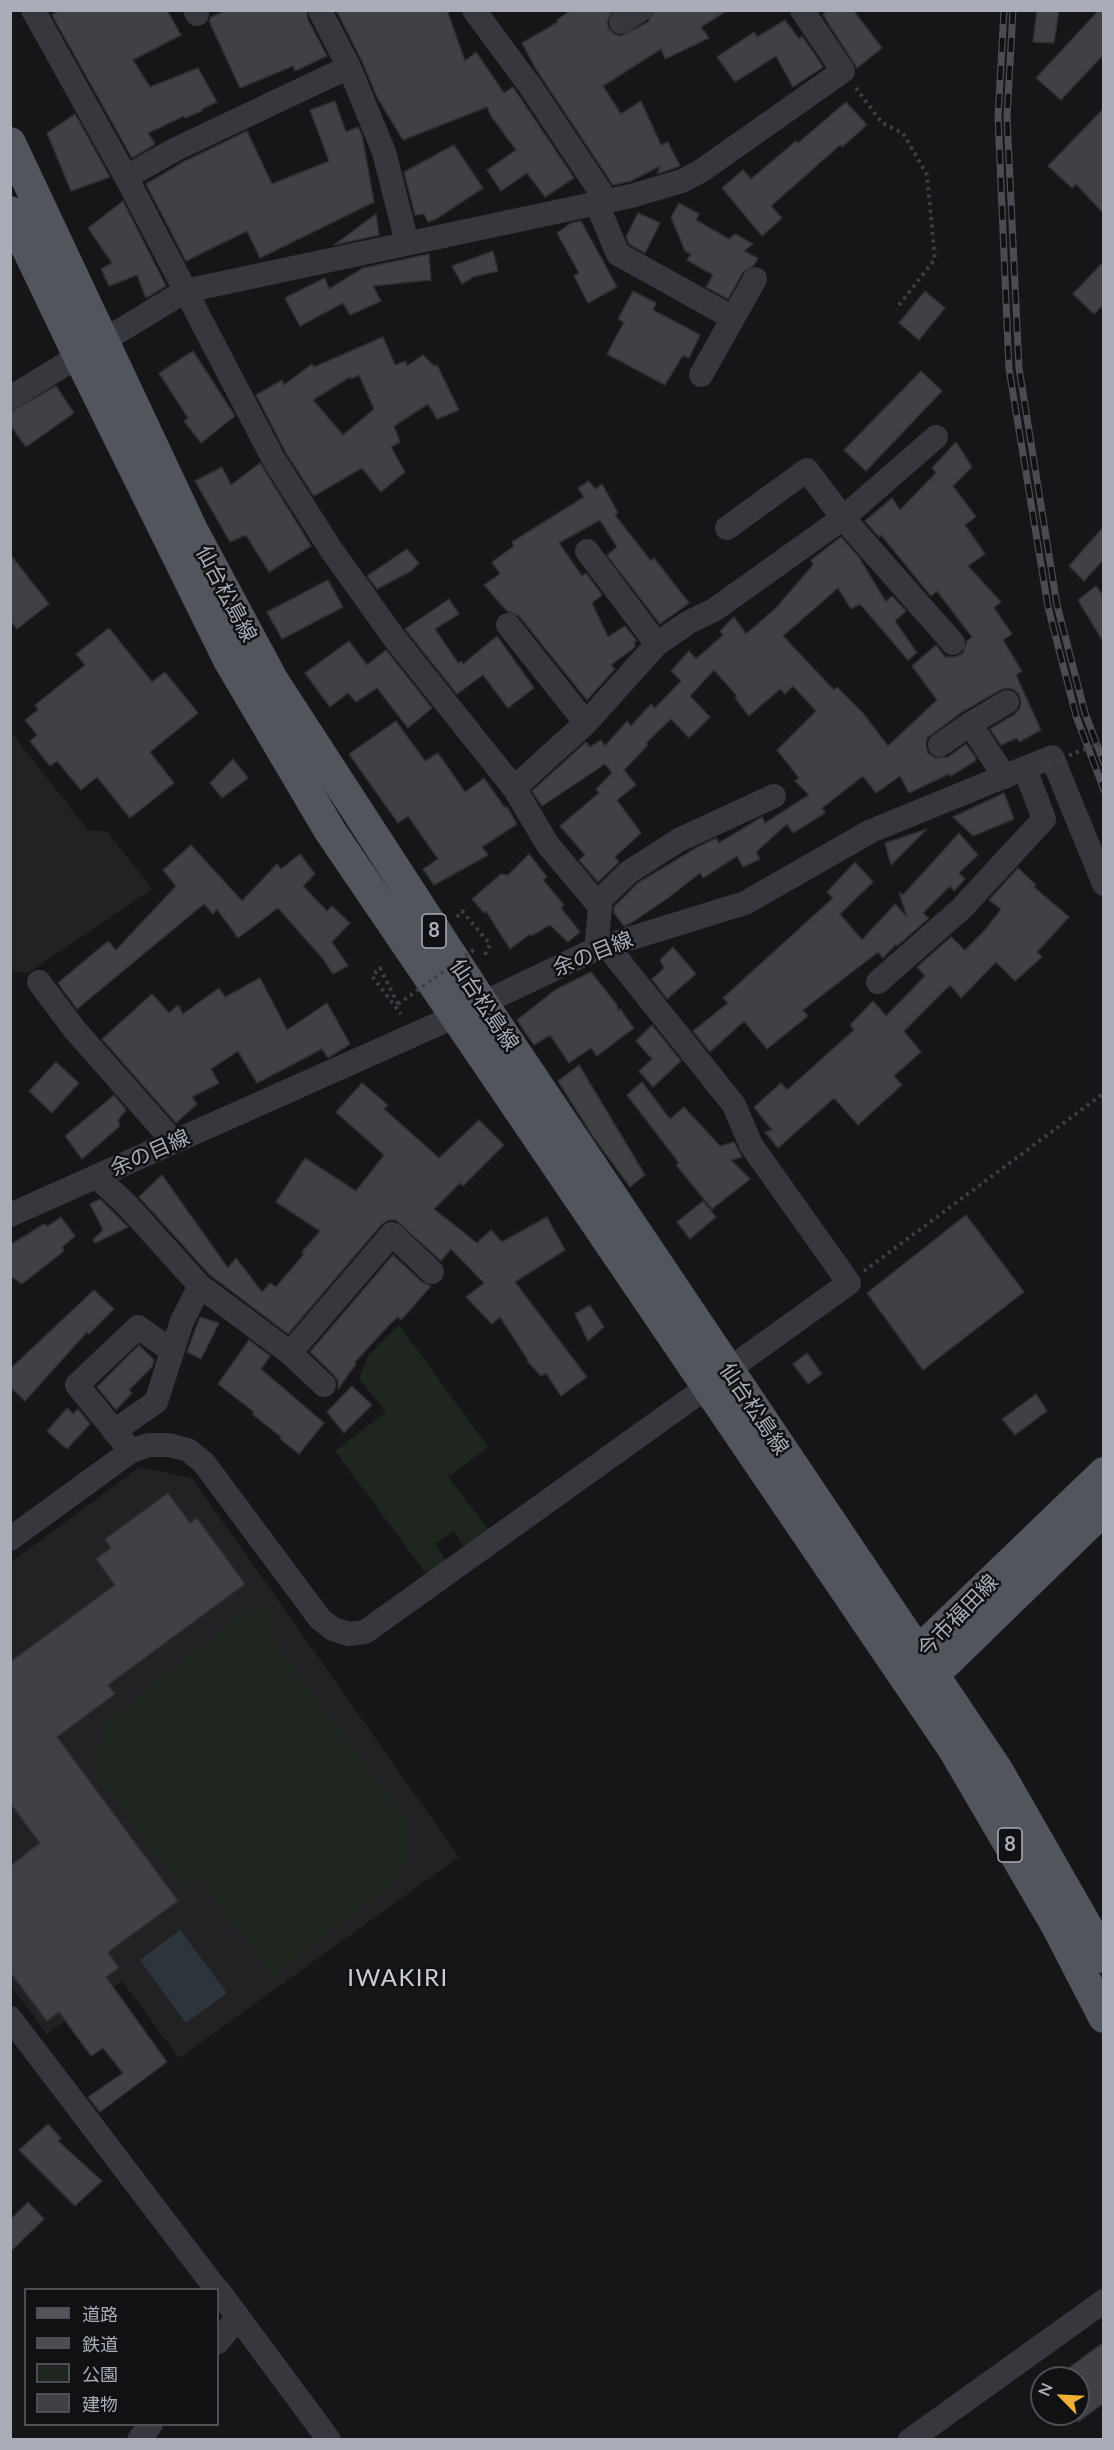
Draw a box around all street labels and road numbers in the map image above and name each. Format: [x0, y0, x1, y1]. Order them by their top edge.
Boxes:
street label: 仙台松島線 [190, 542, 262, 646]
road number: 8 [422, 914, 446, 948]
street label: 余の目線 [549, 927, 637, 981]
street label: 仙台松島線 [444, 954, 524, 1056]
street label: 余の目線 [107, 1124, 193, 1182]
street label: 仙台松島線 [714, 1358, 794, 1460]
street label: 今市福田線 [912, 1569, 1004, 1663]
road number: 8 [998, 1828, 1022, 1862]

